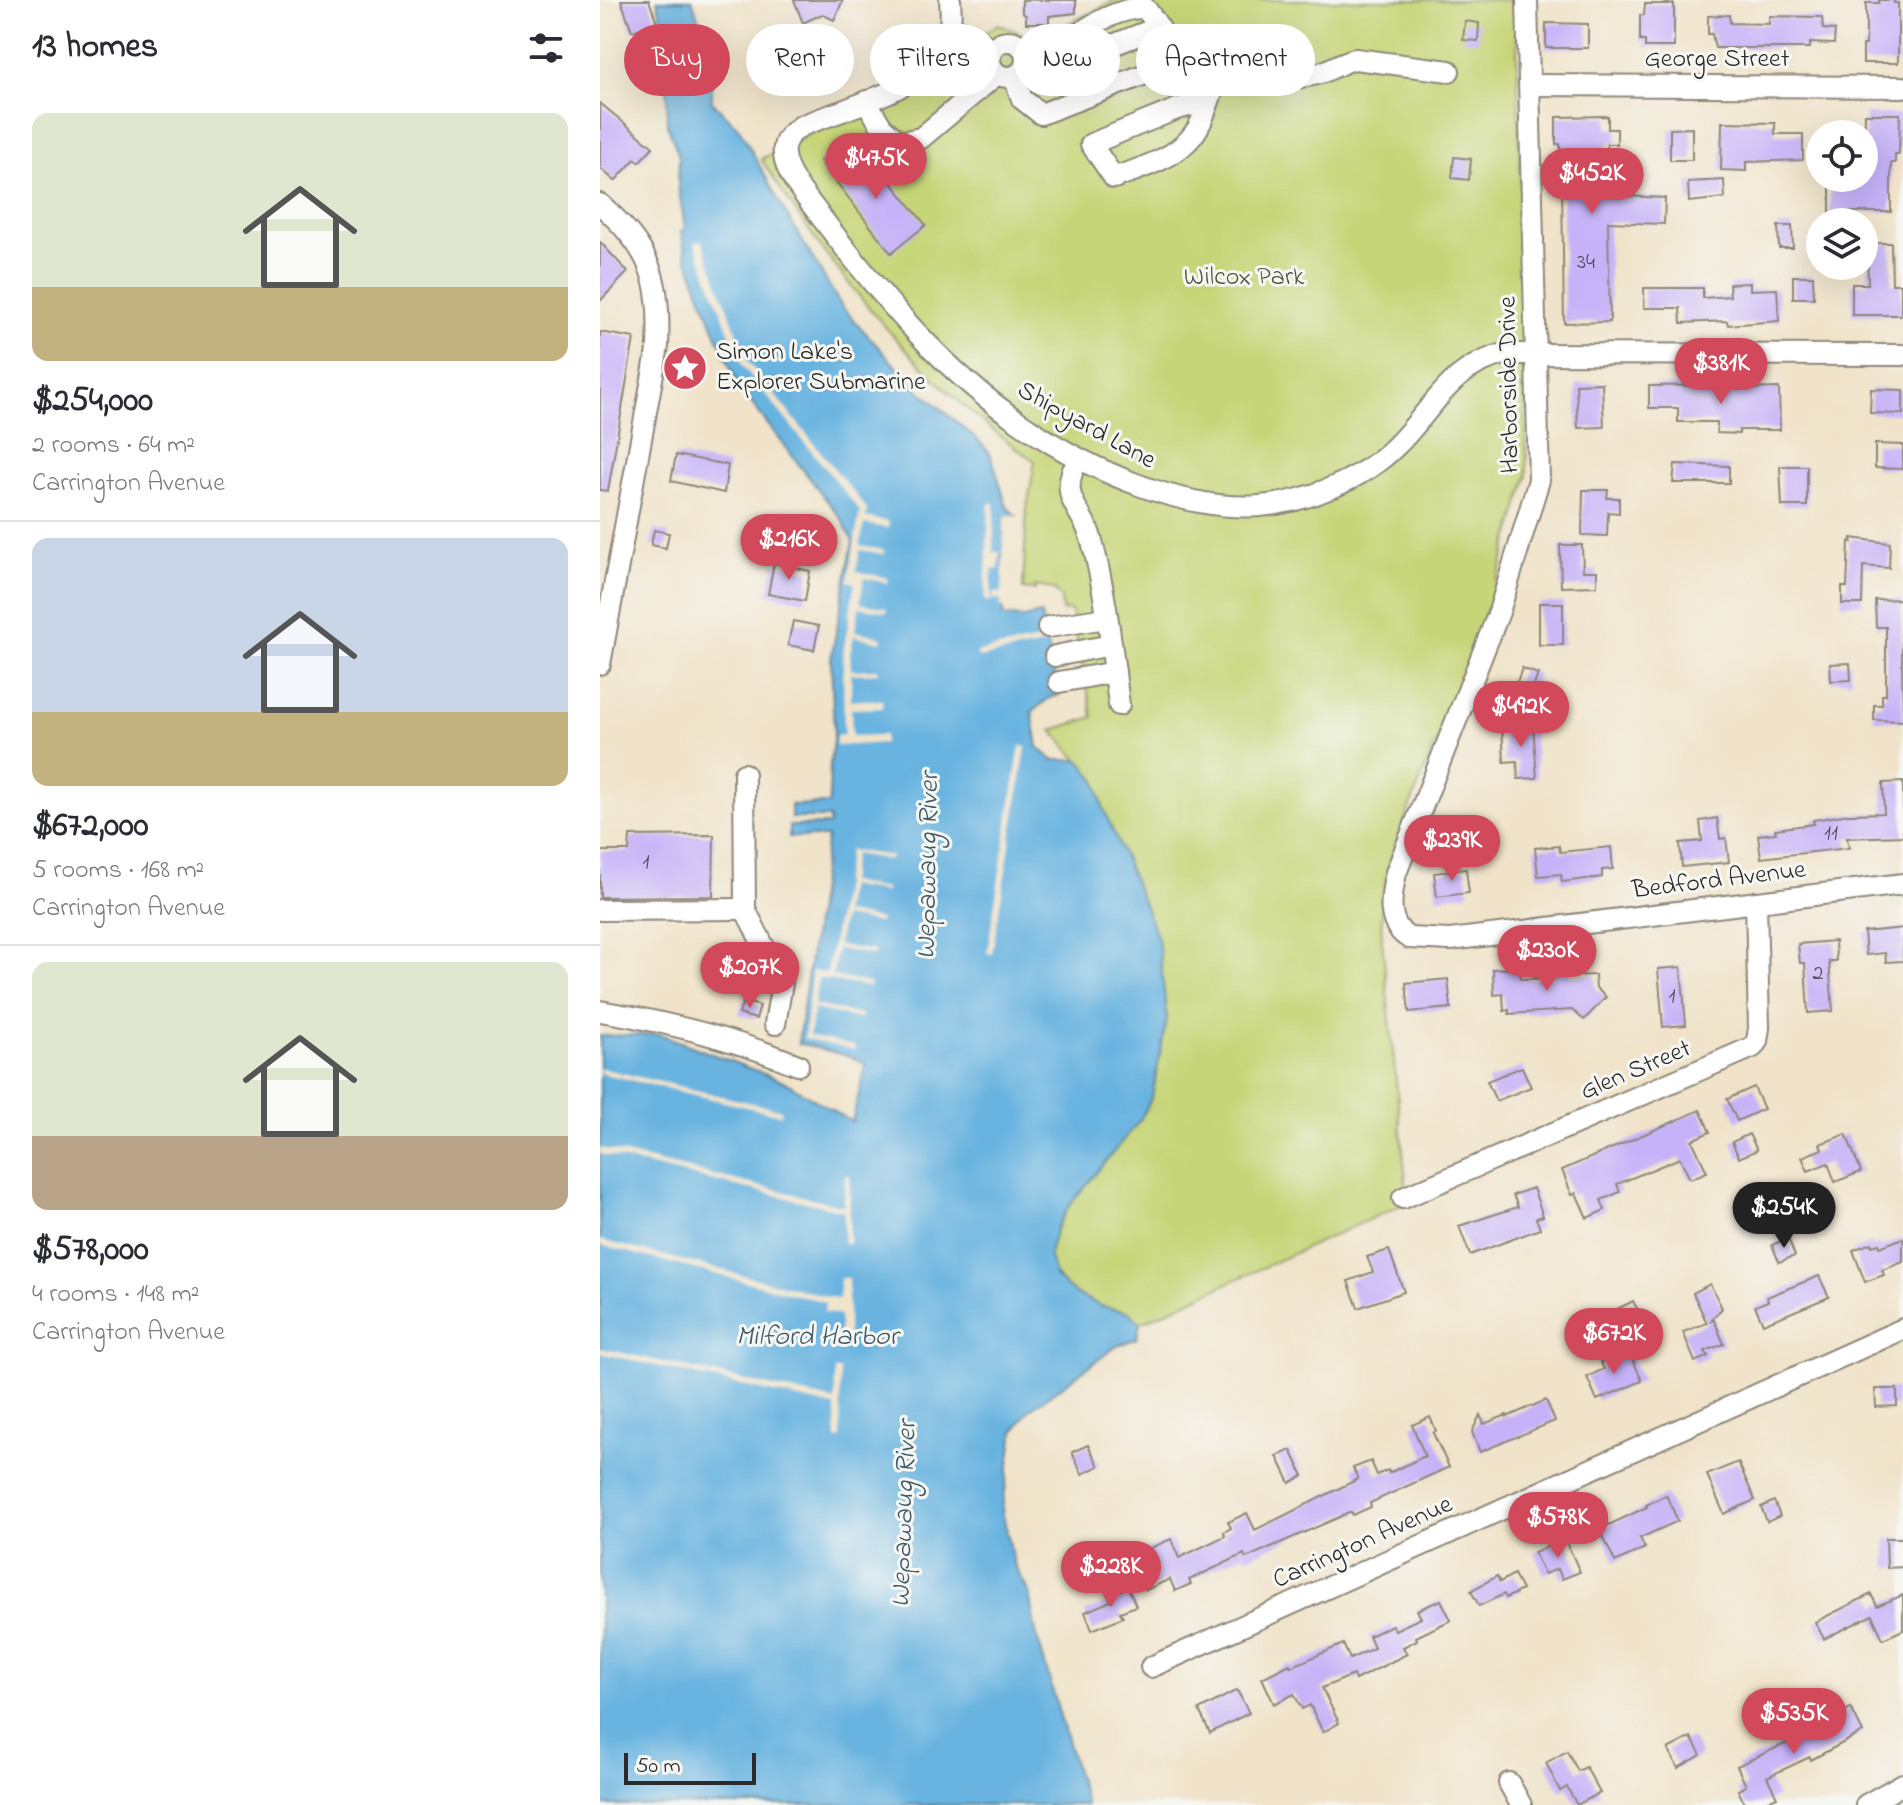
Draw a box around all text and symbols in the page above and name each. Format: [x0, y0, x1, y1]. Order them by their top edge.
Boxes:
text: 13 homes [32, 23, 158, 73]
chip: Buy [624, 24, 730, 96]
chip: Rent [746, 24, 854, 96]
chip: Filters [870, 24, 998, 96]
chip: New [1014, 24, 1120, 96]
chip: Apartment [1136, 24, 1315, 96]
icon: filters [524, 26, 568, 70]
street label: George Street [1645, 41, 1790, 79]
map controls [1806, 120, 1878, 280]
button: locate [1806, 120, 1878, 192]
pin: $475K [820, 133, 932, 201]
text: $475K [844, 140, 908, 178]
pin: $452K [1536, 148, 1648, 216]
text: $452K [1559, 155, 1625, 193]
icon: home [228, 165, 372, 309]
button: layers [1806, 208, 1878, 280]
house number: 34 [1577, 247, 1595, 279]
park label: Wilcox Park [1184, 259, 1305, 297]
street label: Harborside Drive [1489, 296, 1531, 474]
place label: Simon Lake's Explorer Submarine [716, 334, 926, 402]
pin: $381K [1665, 338, 1777, 406]
place icon: Simon Lake's Explorer Submarine [661, 344, 709, 392]
text: $381K [1692, 345, 1750, 383]
street label: Shipyard Lane [1010, 372, 1163, 480]
text: $254,000 [32, 377, 153, 427]
text: 2 rooms · 64 m² [32, 427, 195, 465]
text: Carrington Avenue [32, 465, 225, 503]
pin: $216K [733, 514, 845, 582]
text: $216K [759, 521, 819, 559]
icon: home [228, 590, 372, 734]
pin: $492K [1465, 681, 1577, 749]
text: $492K [1491, 688, 1551, 726]
water label: Wepawaug River [907, 769, 951, 960]
text: $672,000 [32, 802, 148, 852]
pin: $239K [1396, 815, 1508, 883]
house number: 11 [1824, 818, 1838, 850]
text: $239K [1422, 822, 1482, 860]
house number: 1 [643, 847, 650, 879]
street label: Bedford Avenue [1629, 851, 1808, 911]
text: 5 rooms · 168 m² [32, 852, 204, 890]
text: Carrington Avenue [32, 890, 225, 928]
pin: $230K [1491, 925, 1603, 993]
text: $230K [1515, 932, 1579, 970]
pin: $207K [694, 942, 806, 1010]
text: $207K [718, 949, 782, 987]
house number: 2 [1813, 958, 1824, 990]
house number: 1 [1669, 981, 1676, 1013]
icon: home [228, 1014, 372, 1158]
street label: Glen Street [1575, 1031, 1698, 1111]
pin: $254K [1728, 1182, 1840, 1250]
text: $254K [1751, 1189, 1817, 1227]
text: $578,000 [32, 1226, 149, 1276]
text: 4 rooms · 148 m² [32, 1276, 199, 1314]
pin: $672K [1558, 1308, 1670, 1376]
text: Carrington Avenue [32, 1314, 225, 1352]
text: $672K [1582, 1315, 1646, 1353]
water label: Milford Harbor [736, 1317, 901, 1358]
water label: Wepawaug River [881, 1417, 929, 1608]
street label: Carrington Avenue [1267, 1486, 1459, 1600]
pin: $578K [1502, 1492, 1614, 1560]
text: $578K [1526, 1499, 1590, 1537]
pin: $228K [1055, 1541, 1167, 1609]
text: $228K [1079, 1548, 1143, 1586]
pin: $535K [1738, 1688, 1850, 1756]
text: $535K [1760, 1695, 1828, 1733]
scale bar [624, 1749, 756, 1785]
text: 50 m [636, 1751, 681, 1783]

